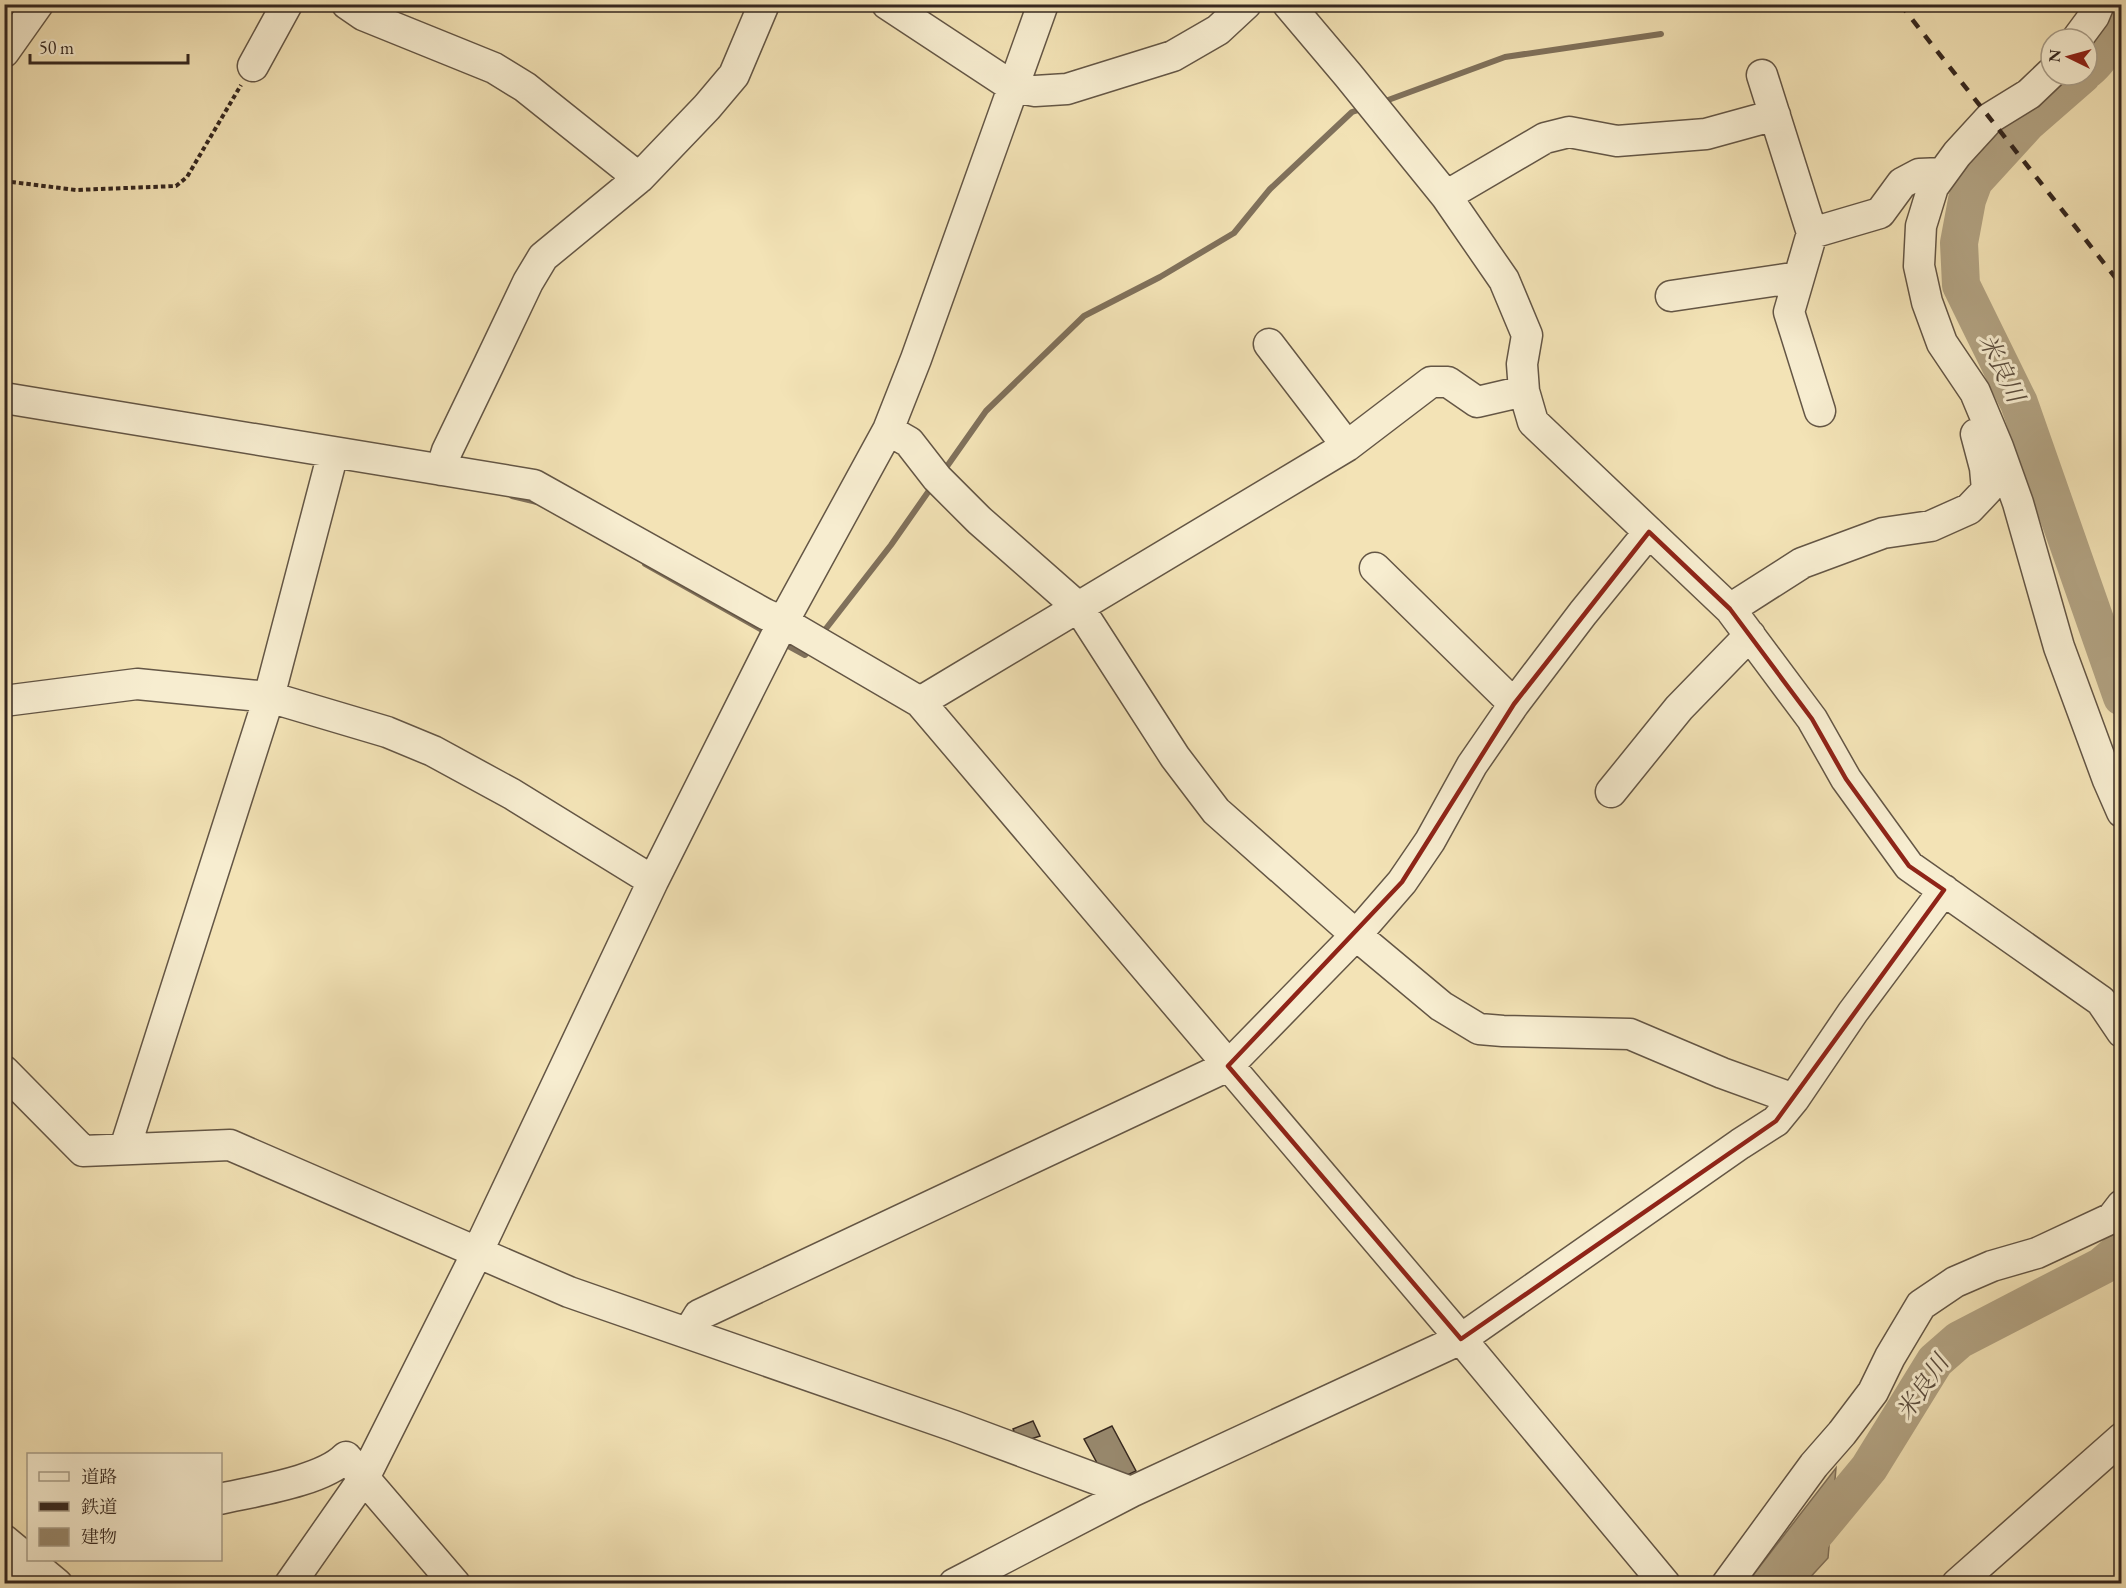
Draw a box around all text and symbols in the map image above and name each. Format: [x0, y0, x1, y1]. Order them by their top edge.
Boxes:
scale bar [30, 27, 188, 65]
north arrow [2039, 27, 2099, 87]
text: 50 m [39, 36, 74, 59]
text: N [2044, 48, 2066, 63]
water label: 米良川 [1972, 329, 2033, 410]
water label: 米良川 [1889, 1346, 1957, 1425]
legend [27, 1453, 222, 1561]
text: 道路 [81, 1465, 117, 1488]
text: 鉄道 [81, 1495, 117, 1518]
text: 建物 [81, 1525, 117, 1548]

